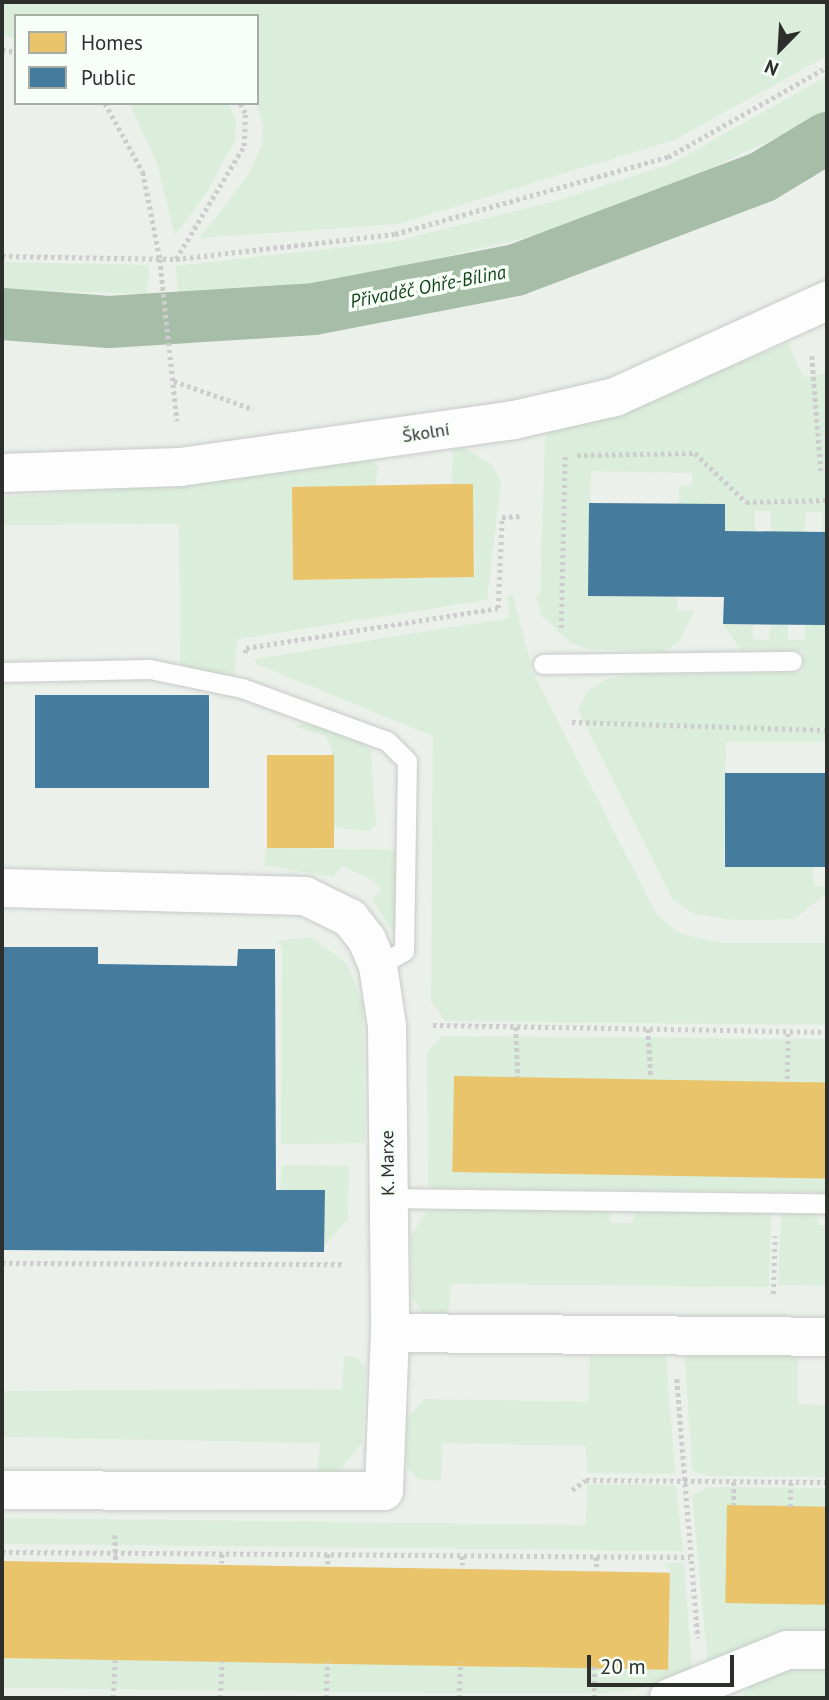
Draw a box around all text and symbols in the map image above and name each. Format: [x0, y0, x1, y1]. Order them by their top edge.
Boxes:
legend [14, 14, 259, 105]
north arrow [745, 14, 815, 84]
text: Homes [81, 29, 143, 56]
text: N [761, 55, 782, 82]
text: Public [81, 64, 136, 91]
water label: Přivaděč Ohře-Bílina [348, 261, 508, 313]
street label: Školní [401, 419, 451, 447]
street label: K. Marxe [377, 1129, 399, 1197]
scale bar [591, 1640, 738, 1684]
text: 20 m [600, 1653, 646, 1680]

